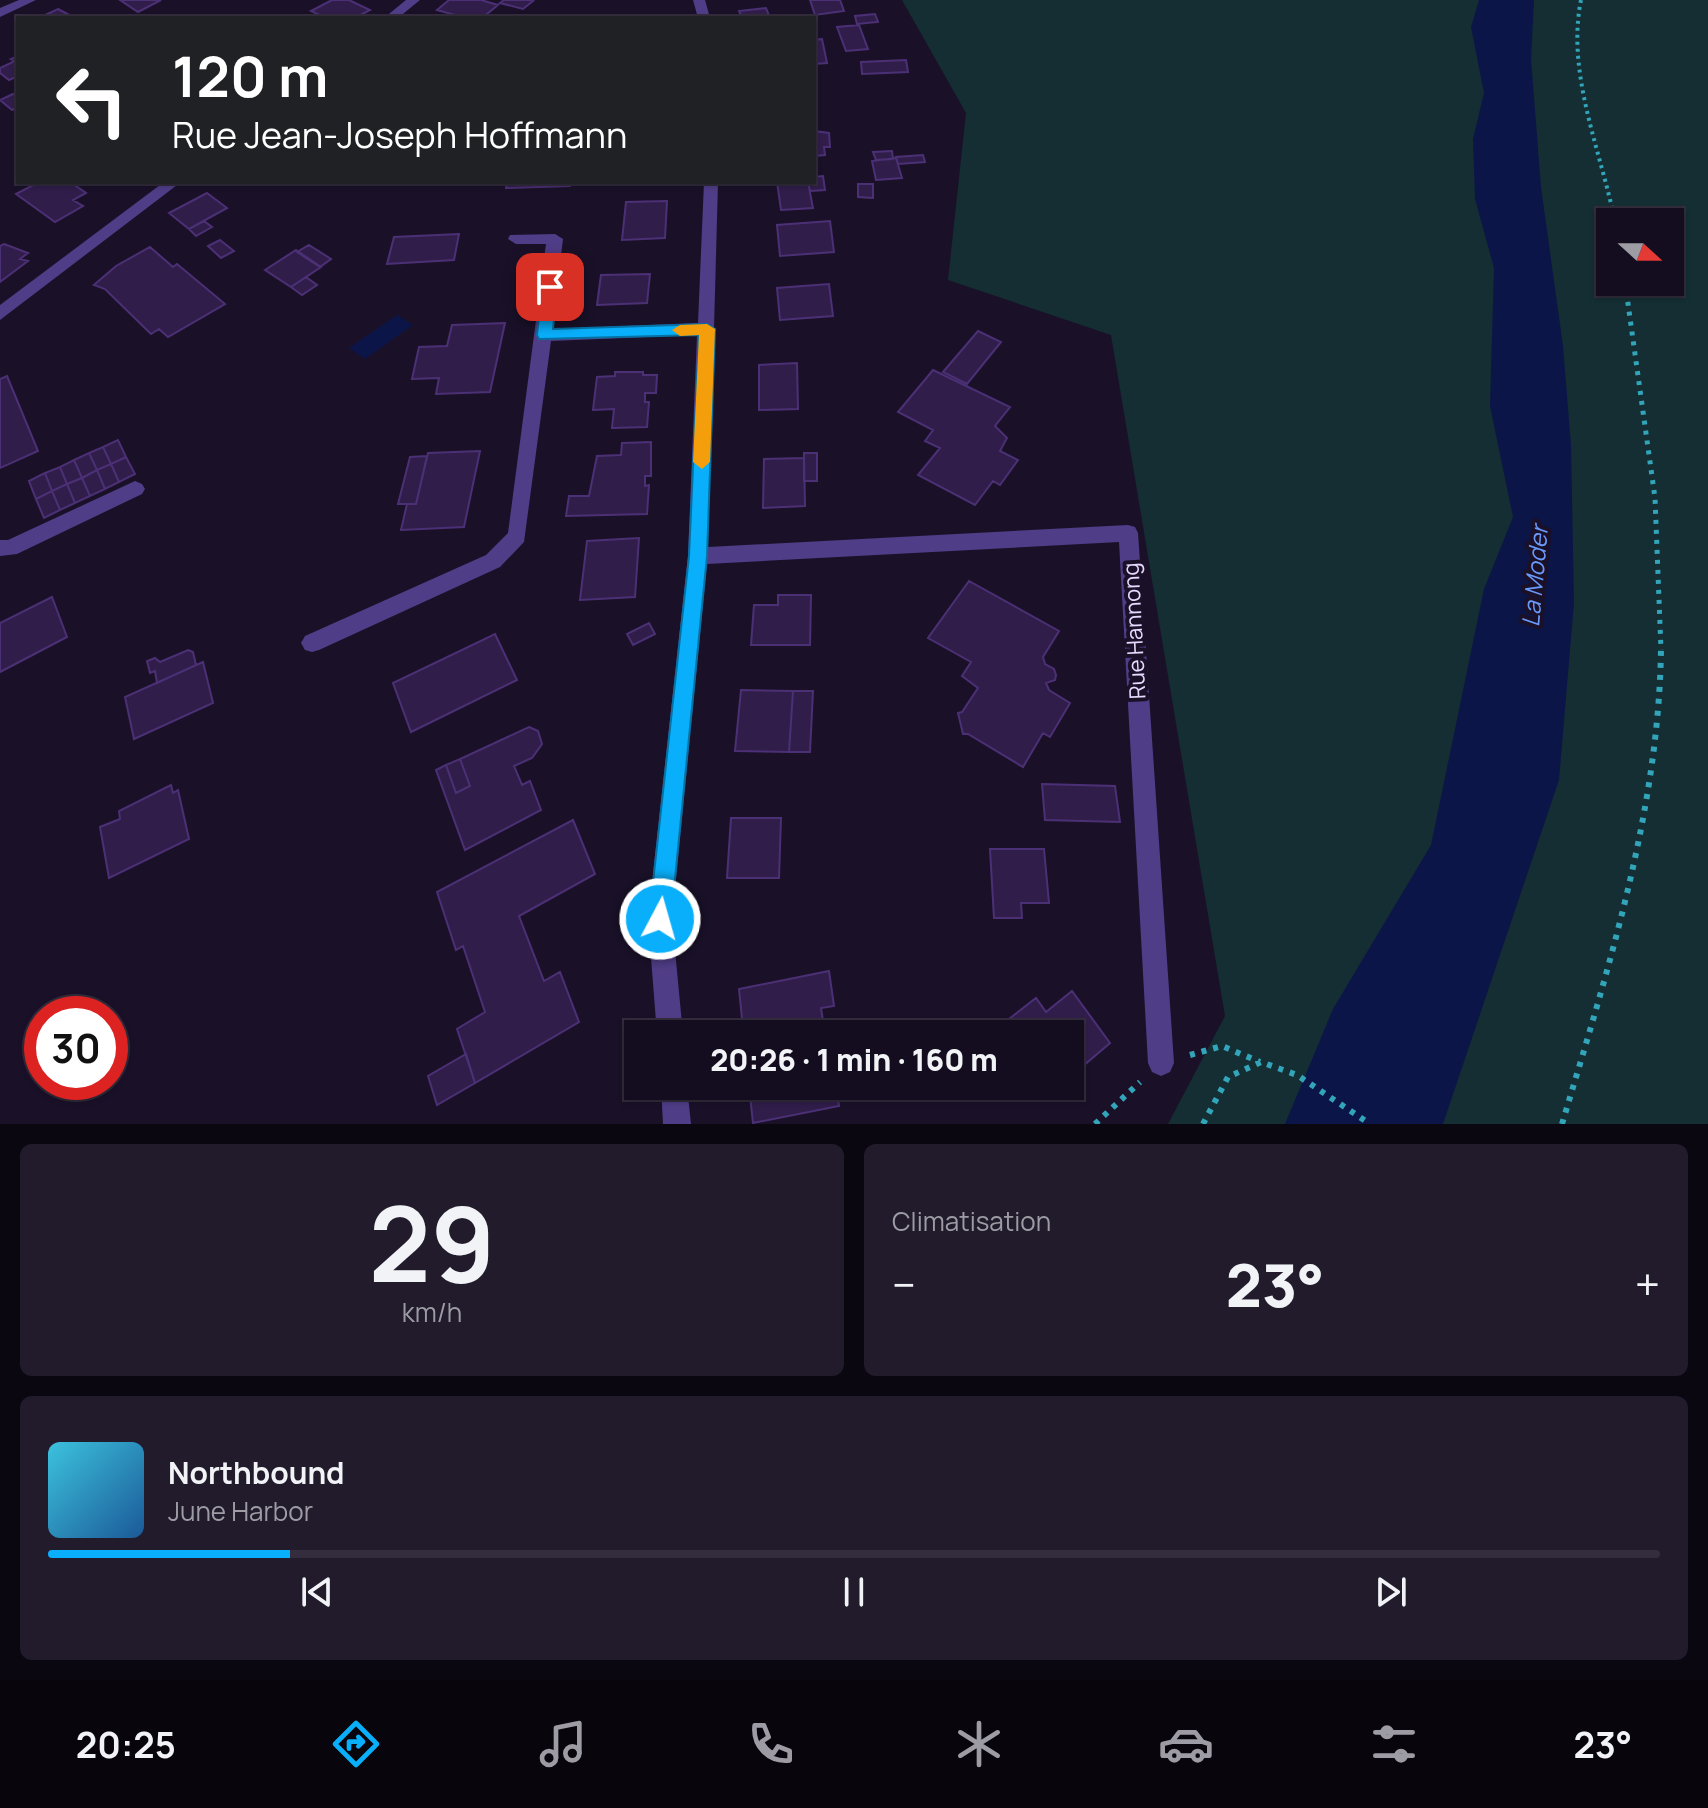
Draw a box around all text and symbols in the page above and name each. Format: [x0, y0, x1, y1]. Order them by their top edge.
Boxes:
text: 120 m [172, 37, 328, 114]
icon: left [40, 48, 144, 152]
text: Rue Jean-Joseph Hoffmann [172, 110, 627, 159]
north arrow [1596, 208, 1684, 296]
map controls [1596, 208, 1684, 296]
pin [516, 253, 584, 321]
icon: arrive [528, 265, 572, 309]
water label: La Moder [1513, 521, 1555, 628]
street label: Rue Hannong [1115, 562, 1153, 700]
position arrow [618, 877, 702, 961]
speed limit sign: 30 [24, 996, 128, 1100]
text: 20:26 · 1 min · 160 m [710, 1039, 998, 1080]
text: 29 [369, 1171, 495, 1313]
text: Climatisation [892, 1203, 1051, 1239]
text: 23° [1226, 1243, 1325, 1325]
text: − [892, 1254, 916, 1314]
text: + [1635, 1254, 1660, 1314]
text: km/h [402, 1294, 462, 1330]
text: Northbound [168, 1452, 345, 1493]
text: June Harbor [168, 1493, 313, 1529]
icon: previous [295, 1570, 339, 1614]
icon: pause [832, 1570, 876, 1614]
icon: next [1369, 1570, 1413, 1614]
icon: directions [328, 1716, 384, 1772]
icon: music [535, 1716, 591, 1772]
icon: phone [743, 1716, 799, 1772]
icon: climate [951, 1716, 1007, 1772]
icon: car [1158, 1716, 1214, 1772]
icon: filters [1366, 1716, 1422, 1772]
text: 20:25 [76, 1720, 176, 1769]
text: 23° [1574, 1720, 1632, 1769]

